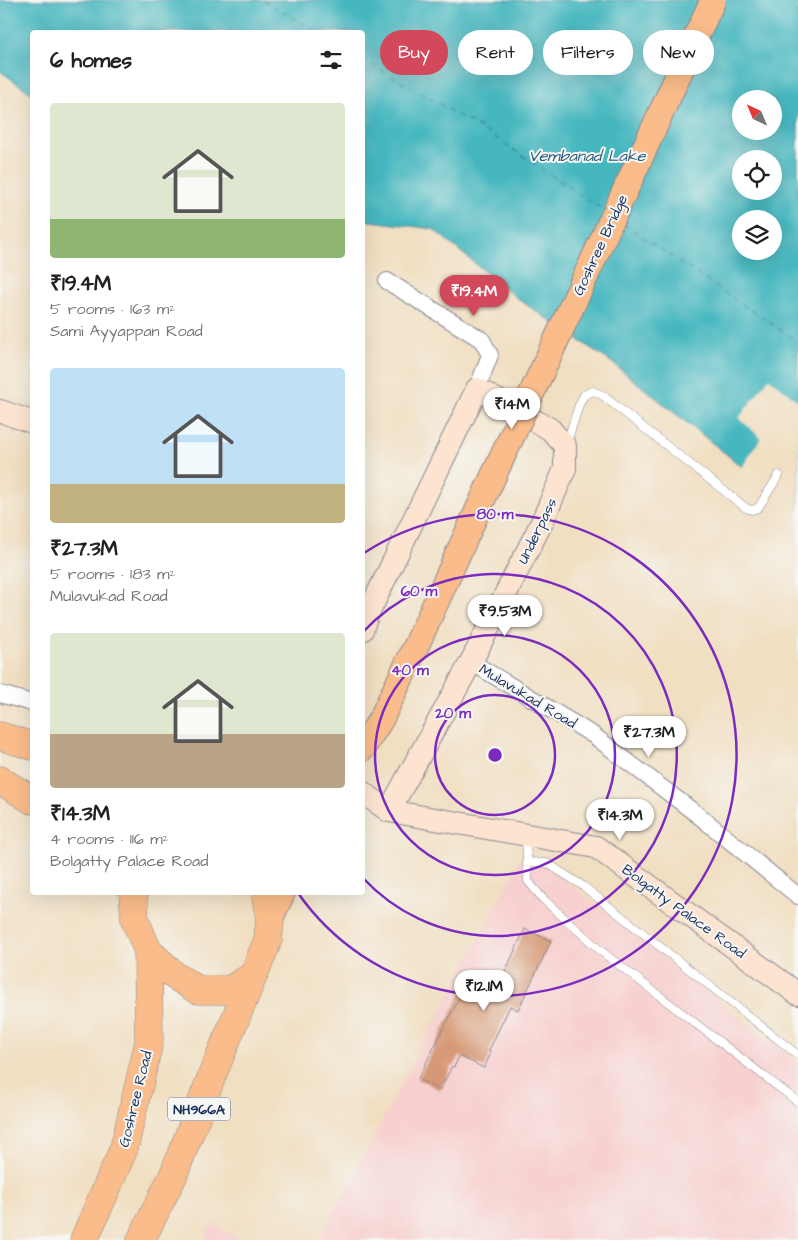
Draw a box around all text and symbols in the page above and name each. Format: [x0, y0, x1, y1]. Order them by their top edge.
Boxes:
chip: Buy [380, 30, 448, 75]
chip: Rent [458, 30, 533, 75]
chip: Filters [543, 30, 633, 75]
chip: New [643, 30, 714, 75]
text: 6 homes [50, 46, 132, 75]
icon: filters [317, 46, 345, 74]
north arrow [732, 90, 782, 140]
map controls [732, 90, 782, 260]
icon: home [153, 136, 243, 226]
water label: Vembanad Lake [529, 145, 647, 167]
button: locate [732, 150, 782, 200]
street label: Goshree Bridge [568, 191, 634, 299]
button: layers [732, 210, 782, 260]
text: ₹19.4M [50, 269, 111, 298]
pin: ₹19.4M [433, 274, 515, 317]
text: ₹19.4M [451, 280, 497, 302]
text: 5 rooms · 163 m² [50, 298, 175, 320]
text: Sami Ayyappan Road [50, 320, 203, 342]
pin: ₹14M [482, 388, 542, 430]
text: ₹14M [494, 393, 530, 415]
icon: home [153, 401, 243, 491]
street label: Underpass [512, 494, 563, 568]
text: 80 m [477, 504, 514, 525]
text: ₹27.3M [50, 534, 118, 563]
text: 5 rooms · 183 m² [50, 563, 176, 585]
text: 60 m [401, 581, 438, 602]
text: Mulavukad Road [50, 585, 168, 607]
pin: ₹9.53M [464, 594, 546, 637]
text: ₹9.53M [478, 600, 532, 622]
street label: Mulavukad Road [475, 659, 581, 734]
text: 40 m [391, 660, 429, 681]
icon: home [153, 666, 243, 756]
text: 20 m [434, 703, 471, 724]
pin: ₹27.3M [608, 716, 690, 758]
text: ₹27.3M [623, 721, 675, 743]
centre of rings [486, 746, 504, 764]
pin: ₹14.3M [579, 798, 661, 841]
text: ₹14.3M [50, 799, 110, 828]
text: ₹14.3M [597, 804, 643, 826]
text: 4 rooms · 116 m² [50, 828, 169, 850]
text: Bolgatty Palace Road [50, 850, 208, 872]
street label: Bolgatty Palace Road [617, 859, 750, 965]
pin: ₹12.1M [443, 970, 525, 1012]
text: ₹12.1M [465, 975, 503, 997]
street label: Goshree Road [113, 1048, 158, 1150]
road number: NH966A [168, 1098, 230, 1120]

